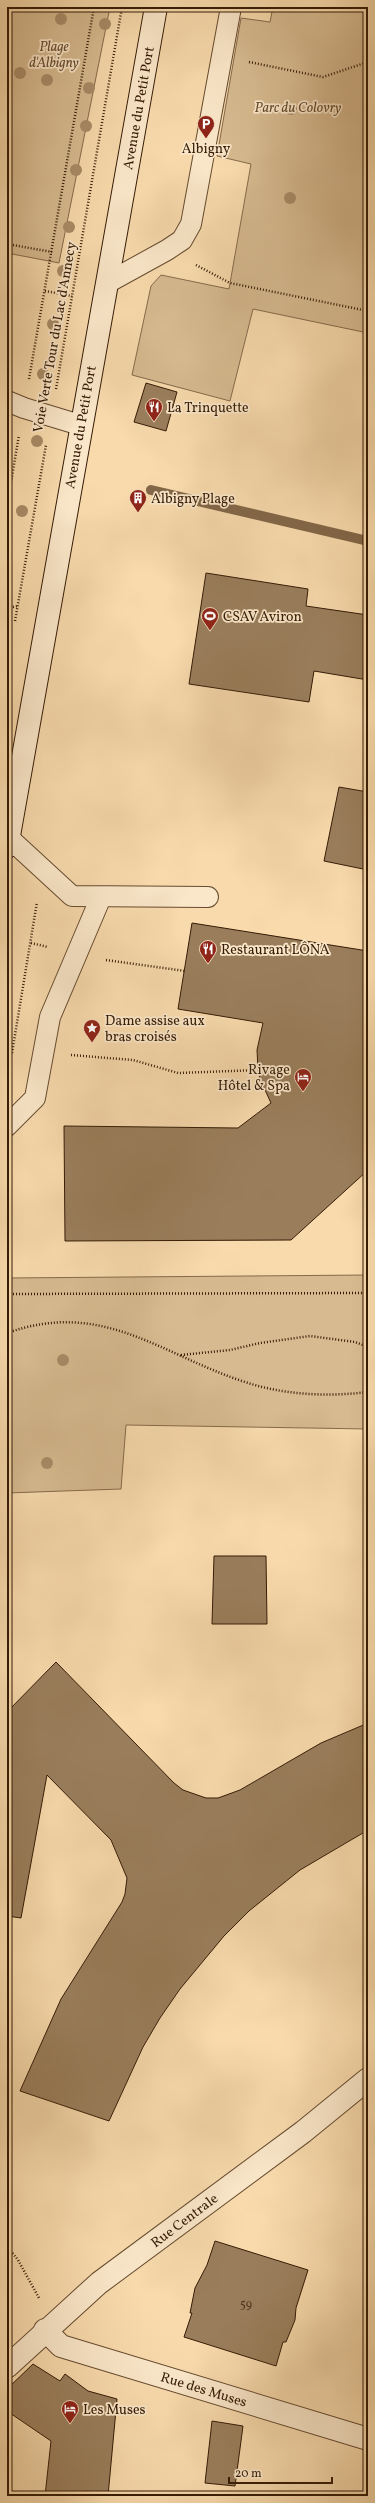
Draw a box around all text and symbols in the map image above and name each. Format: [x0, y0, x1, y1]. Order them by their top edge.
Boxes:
park label: Plage d'Albigny [29, 38, 79, 73]
street label: Avenue du Petit Port [119, 45, 160, 171]
park label: Parc du Colovry [255, 99, 342, 118]
parking icon: Albigny [196, 114, 216, 139]
place label: Albigny [182, 140, 231, 159]
street label: Voie Verte Tour du Lac d'Annecy [29, 240, 82, 434]
street label: Avenue du Petit Port [61, 364, 102, 490]
restaurant icon: La Trinquette [144, 397, 164, 422]
place label: La Trinquette [167, 399, 249, 418]
building icon: Albigny Plage [128, 488, 148, 513]
place label: Albigny Plage [151, 490, 235, 509]
sports icon: CSAV Aviron [200, 606, 220, 631]
place label: CSAV Aviron [223, 608, 302, 627]
restaurant icon: Restaurant LÔNA [198, 939, 218, 964]
place label: Restaurant LÔNA [221, 941, 330, 960]
place label: Dame assise aux bras croisés [105, 1012, 205, 1047]
place icon: Dame assise aux bras croisés [82, 1018, 102, 1043]
place label: Rivage Hôtel & Spa [218, 1061, 290, 1096]
hotel icon: Rivage Hôtel & Spa [293, 1067, 313, 1092]
street label: Rue Centrale [147, 2189, 223, 2253]
house number: 59 [240, 2297, 252, 2313]
street label: Rue des Muses [158, 2368, 249, 2413]
hotel icon: Les Muses [60, 2399, 80, 2424]
place label: Les Muses [83, 2401, 146, 2420]
scale bar [229, 2459, 332, 2485]
text: 20 m [235, 2466, 262, 2482]

